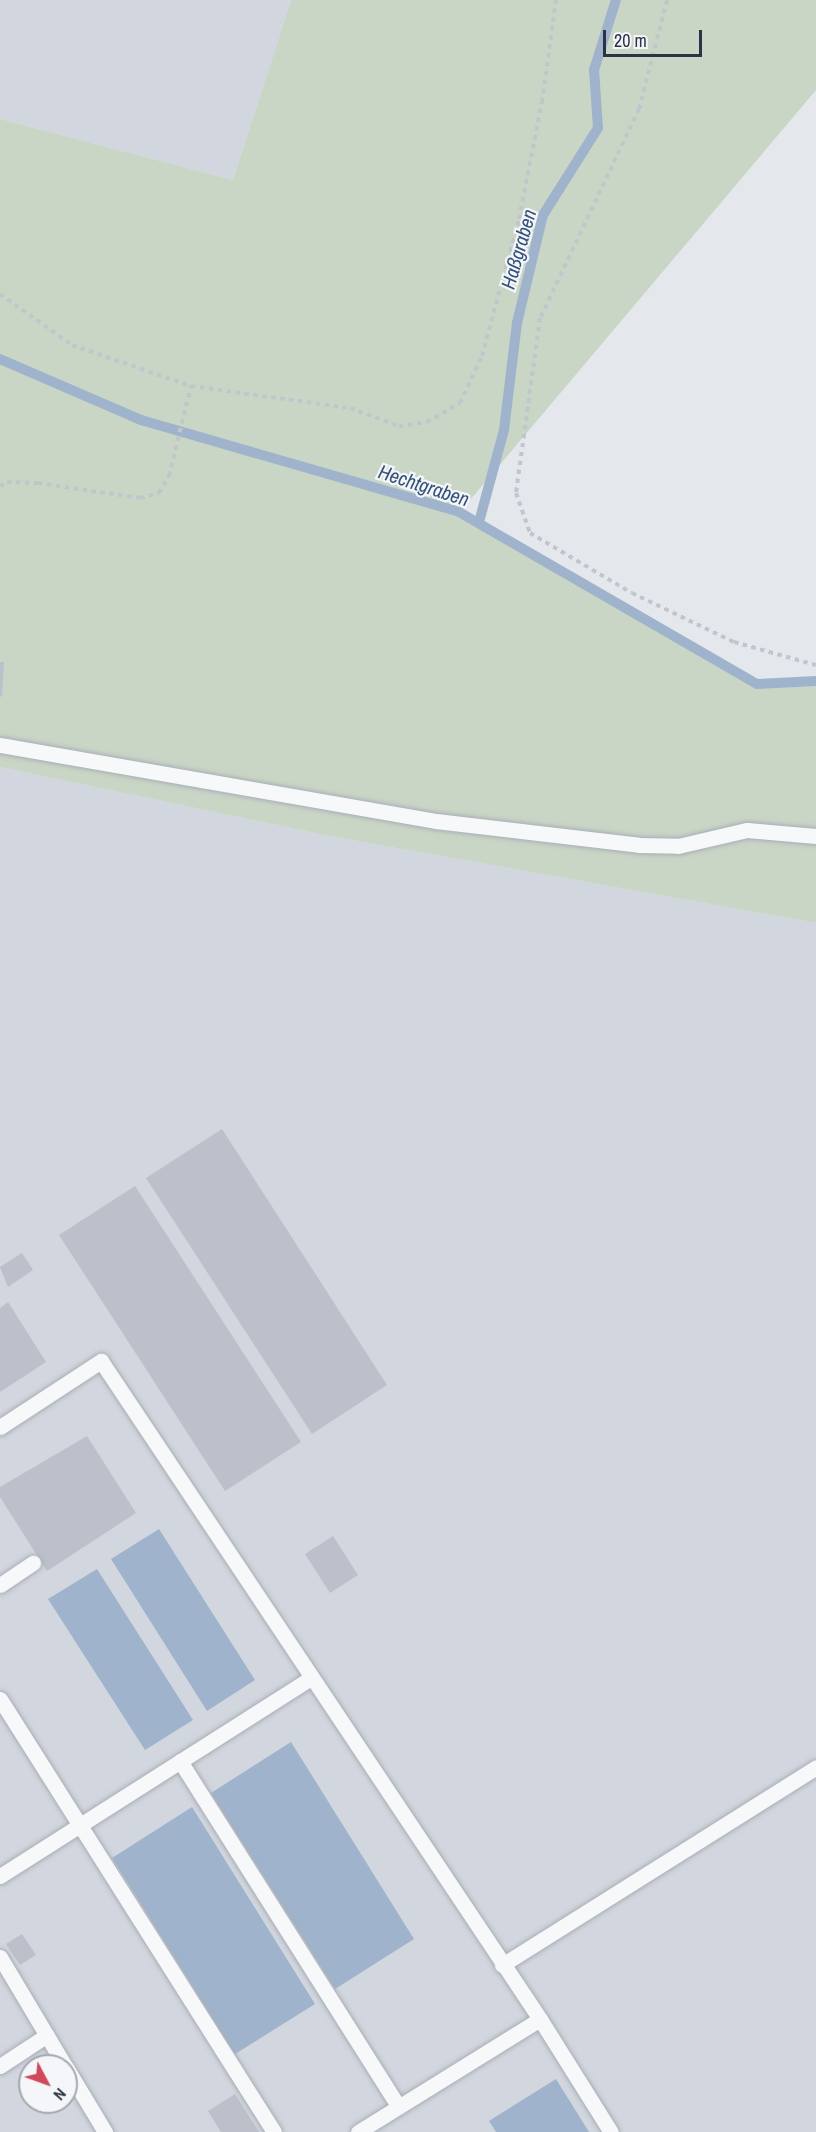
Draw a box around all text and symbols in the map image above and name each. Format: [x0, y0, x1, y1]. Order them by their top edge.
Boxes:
scale bar [606, 18, 705, 56]
text: 20 m [614, 28, 647, 53]
water label: Haßgraben [495, 206, 541, 292]
water label: Hechtgraben [376, 459, 472, 511]
north arrow [18, 2054, 78, 2114]
text: N [49, 2084, 71, 2105]

